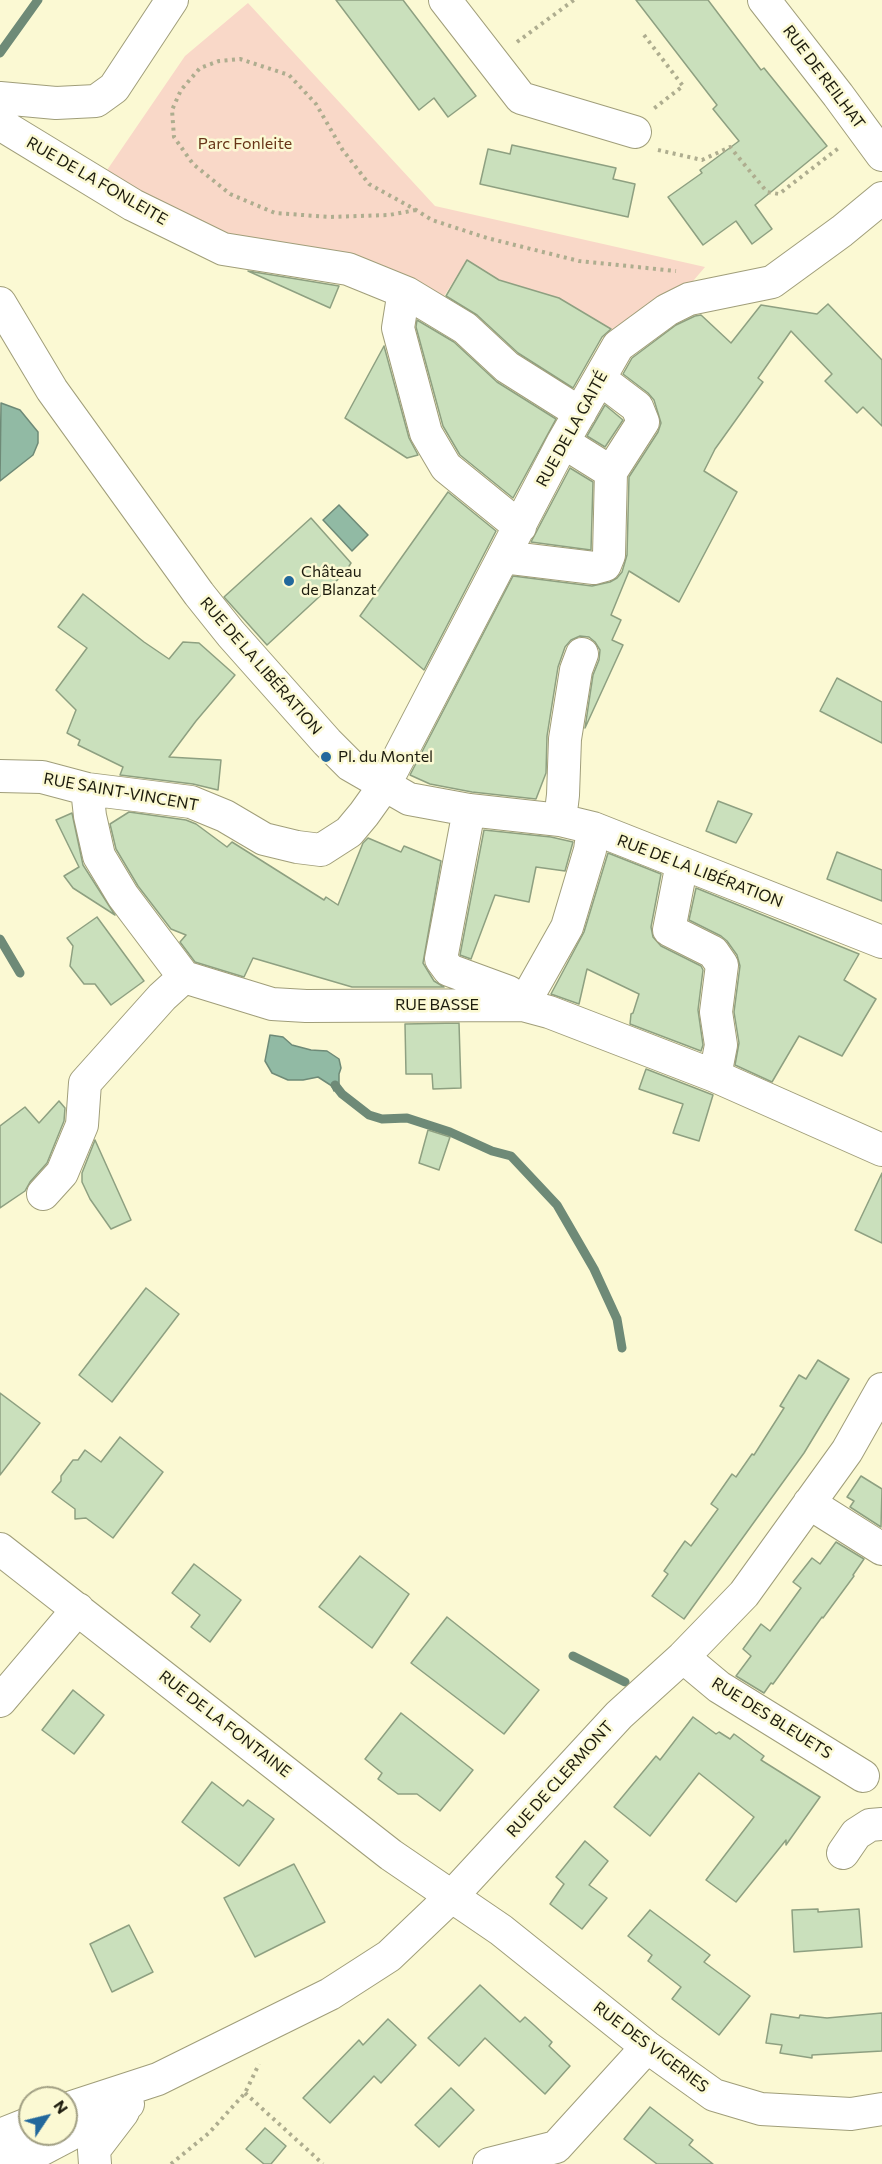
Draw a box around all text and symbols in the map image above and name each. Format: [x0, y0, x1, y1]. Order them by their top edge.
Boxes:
street label: RUE DE REILHAT [779, 21, 869, 133]
street label: RUE DE LA FONLEITE [23, 133, 171, 229]
park label: Parc Fonleite [198, 134, 292, 154]
street label: RUE DE LA GAITÉ [532, 368, 612, 490]
place label: Château de Blanzat [301, 562, 377, 600]
marker: Château de Blanzat [282, 574, 296, 588]
street label: RUE DE LA LIBÉRATION [196, 593, 326, 739]
place label: Pl. du Montel [338, 747, 433, 767]
marker: Pl. du Montel [319, 750, 333, 764]
street label: RUE SAINT-VINCENT [42, 769, 200, 815]
street label: RUE DE LA LIBÉRATION [614, 831, 786, 911]
street label: RUE BASSE [395, 995, 479, 1015]
street label: RUE DE LA FONTAINE [155, 1666, 295, 1782]
street label: RUE DES BLEUETS [708, 1673, 836, 1763]
street label: RUE DE CLERMONT [503, 1717, 617, 1841]
street label: RUE DES VIGERIES [590, 1997, 712, 2097]
north arrow [18, 2086, 78, 2146]
text: N [50, 2096, 73, 2117]

